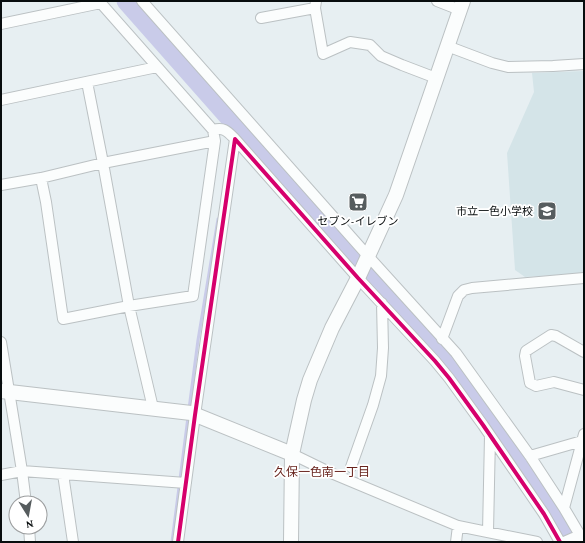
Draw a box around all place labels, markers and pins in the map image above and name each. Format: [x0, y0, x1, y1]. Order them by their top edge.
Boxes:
supermarket icon: セブン-イレブン [347, 191, 369, 213]
school or university icon: 市立一色小学校 [536, 200, 558, 222]
place label: 市立一色小学校 [456, 205, 533, 217]
place label: セブン-イレブン [317, 215, 399, 227]

